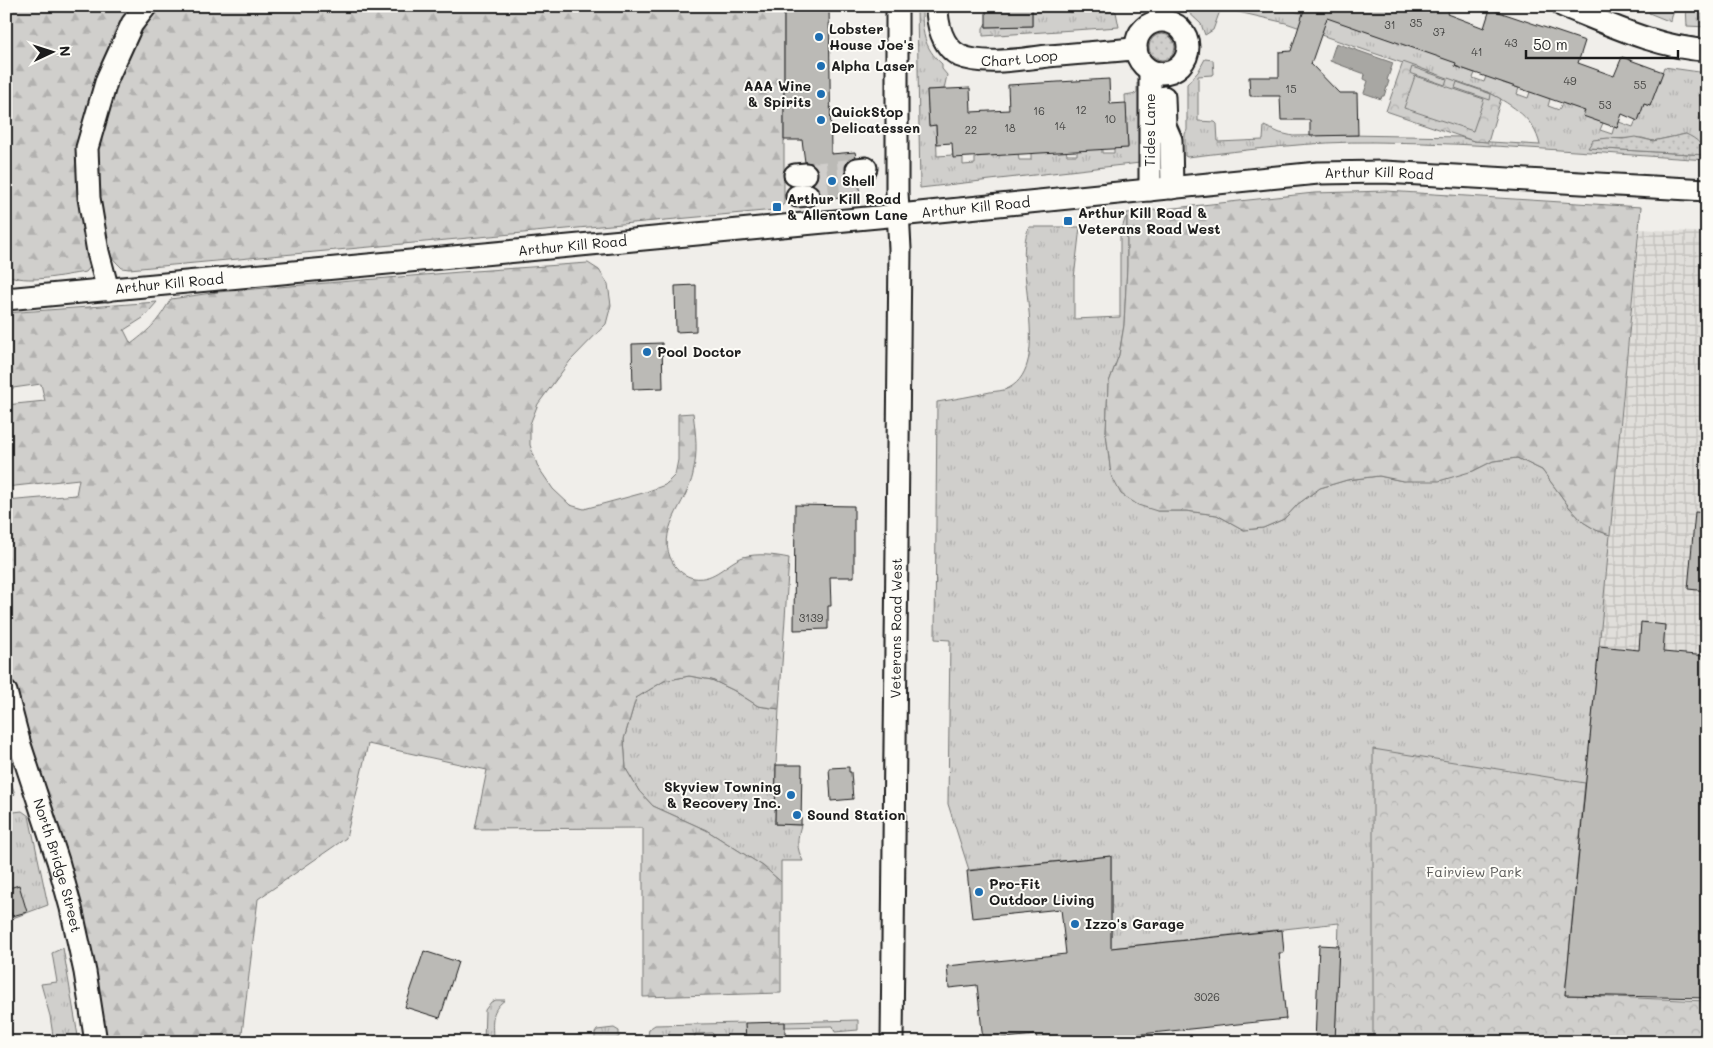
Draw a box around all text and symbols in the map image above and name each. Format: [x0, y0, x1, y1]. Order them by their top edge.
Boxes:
house number: 35 [1410, 15, 1422, 30]
house number: 31 [1384, 17, 1396, 32]
place label: Lobster House Joe's [829, 19, 914, 54]
house number: 37 [1433, 24, 1445, 39]
north arrow [28, 28, 78, 78]
scale bar [1526, 28, 1678, 60]
marker: Lobster House Joe's [813, 31, 825, 43]
text: 50 m [1533, 34, 1568, 54]
house number: 43 [1505, 35, 1518, 50]
house number: 41 [1471, 44, 1483, 59]
text: N [56, 45, 75, 57]
street label: Chart Loop [981, 45, 1058, 70]
place label: Alpha Laser [831, 56, 915, 75]
marker: Alpha Laser [815, 60, 827, 72]
house number: 49 [1564, 73, 1577, 88]
place label: AAA Wine & Spirits [744, 76, 811, 111]
house number: 55 [1634, 77, 1646, 92]
house number: 15 [1285, 81, 1297, 96]
marker: AAA Wine & Spirits [815, 88, 827, 100]
street label: Tides Lane [1140, 93, 1159, 167]
house number: 53 [1599, 97, 1612, 112]
place label: QuickStop Delicatessen [831, 102, 920, 137]
house number: 12 [1075, 102, 1087, 117]
house number: 16 [1033, 103, 1045, 118]
house number: 10 [1104, 111, 1116, 126]
marker: QuickStop Delicatessen [815, 114, 827, 126]
house number: 14 [1054, 118, 1066, 133]
house number: 18 [1004, 120, 1016, 135]
house number: 22 [965, 122, 977, 137]
street label: Arthur Kill Road [1324, 162, 1434, 184]
place label: Shell [842, 171, 875, 190]
marker: Shell [826, 175, 838, 187]
place label: Arthur Kill Road & Allentown Lane [787, 189, 908, 224]
street label: Arthur Kill Road [920, 192, 1031, 222]
marker: Arthur Kill Road & Allentown Lane [771, 201, 783, 213]
place label: Arthur Kill Road & Veterans Road West [1078, 203, 1220, 238]
marker: Arthur Kill Road & Veterans Road West [1062, 215, 1074, 227]
street label: Arthur Kill Road [517, 231, 628, 260]
street label: Arthur Kill Road [114, 269, 225, 298]
place label: Pool Doctor [657, 342, 741, 361]
marker: Pool Doctor [641, 346, 653, 358]
street label: Veterans Road West [885, 558, 906, 698]
house number: 3139 [799, 610, 824, 625]
place label: Skyview Towning & Recovery Inc. [664, 777, 781, 812]
marker: Skyview Towning & Recovery Inc. [785, 789, 797, 801]
street label: North Bridge Street [29, 796, 86, 934]
place label: Sound Station [807, 805, 905, 824]
marker: Sound Station [791, 809, 803, 821]
park label: Fairview Park [1426, 862, 1522, 881]
place label: Pro-Fit Outdoor Living [989, 874, 1094, 909]
marker: Pro-Fit Outdoor Living [973, 886, 985, 898]
place label: Izzo's Garage [1085, 914, 1184, 933]
marker: Izzo's Garage [1069, 918, 1081, 930]
house number: 3026 [1194, 989, 1220, 1004]

